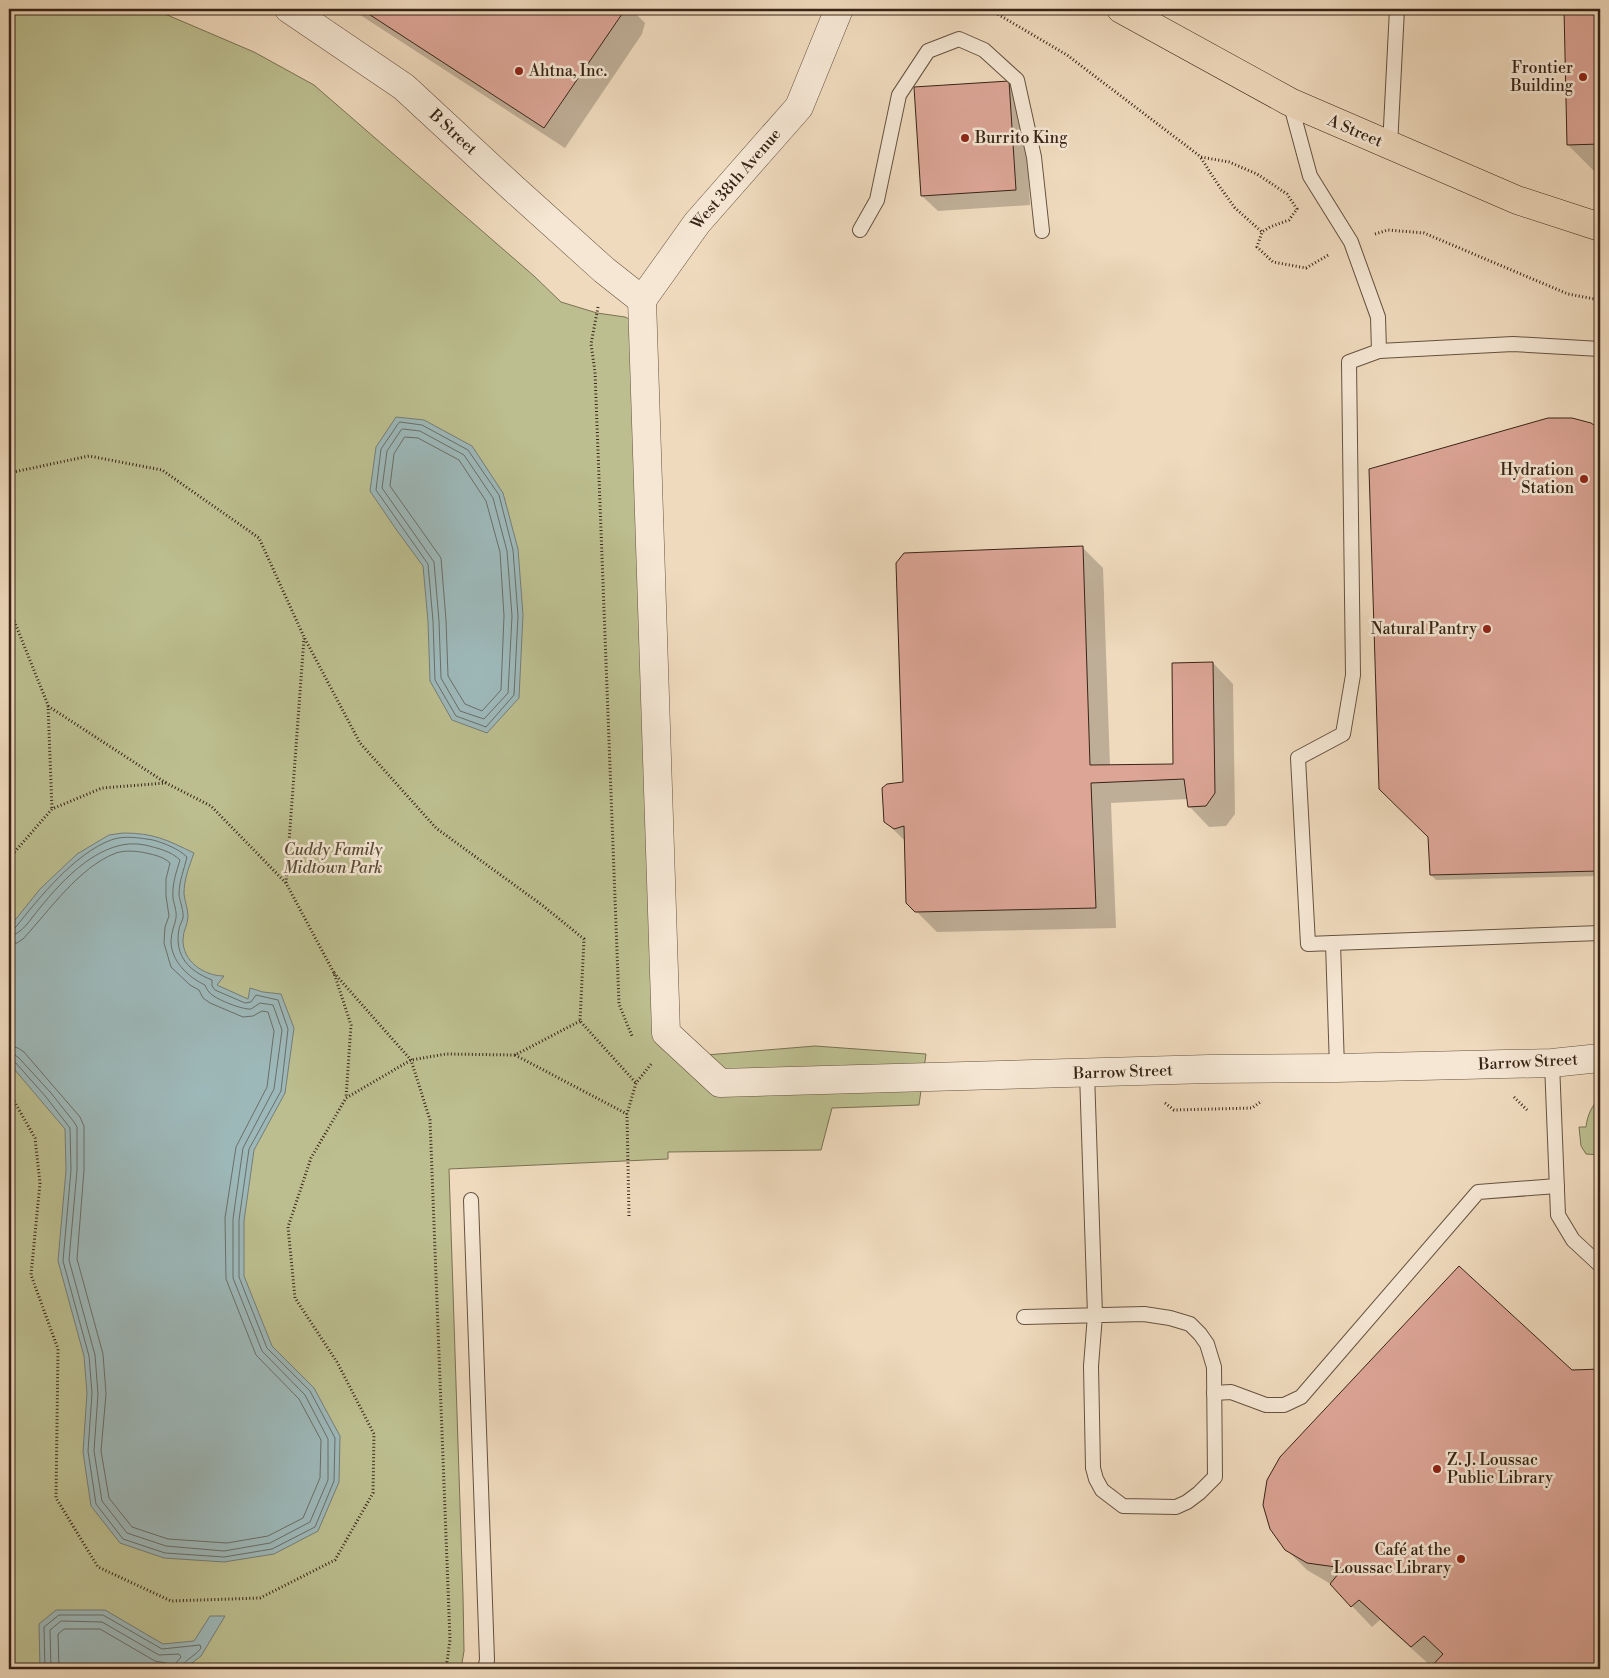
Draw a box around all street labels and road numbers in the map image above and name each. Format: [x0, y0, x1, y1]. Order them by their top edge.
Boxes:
street label: B Street [424, 104, 481, 159]
street label: A Street [1324, 110, 1386, 152]
street label: West 38th Avenue [686, 124, 785, 235]
street label: Barrow Street [1477, 1049, 1579, 1075]
street label: Barrow Street [1072, 1060, 1174, 1084]

